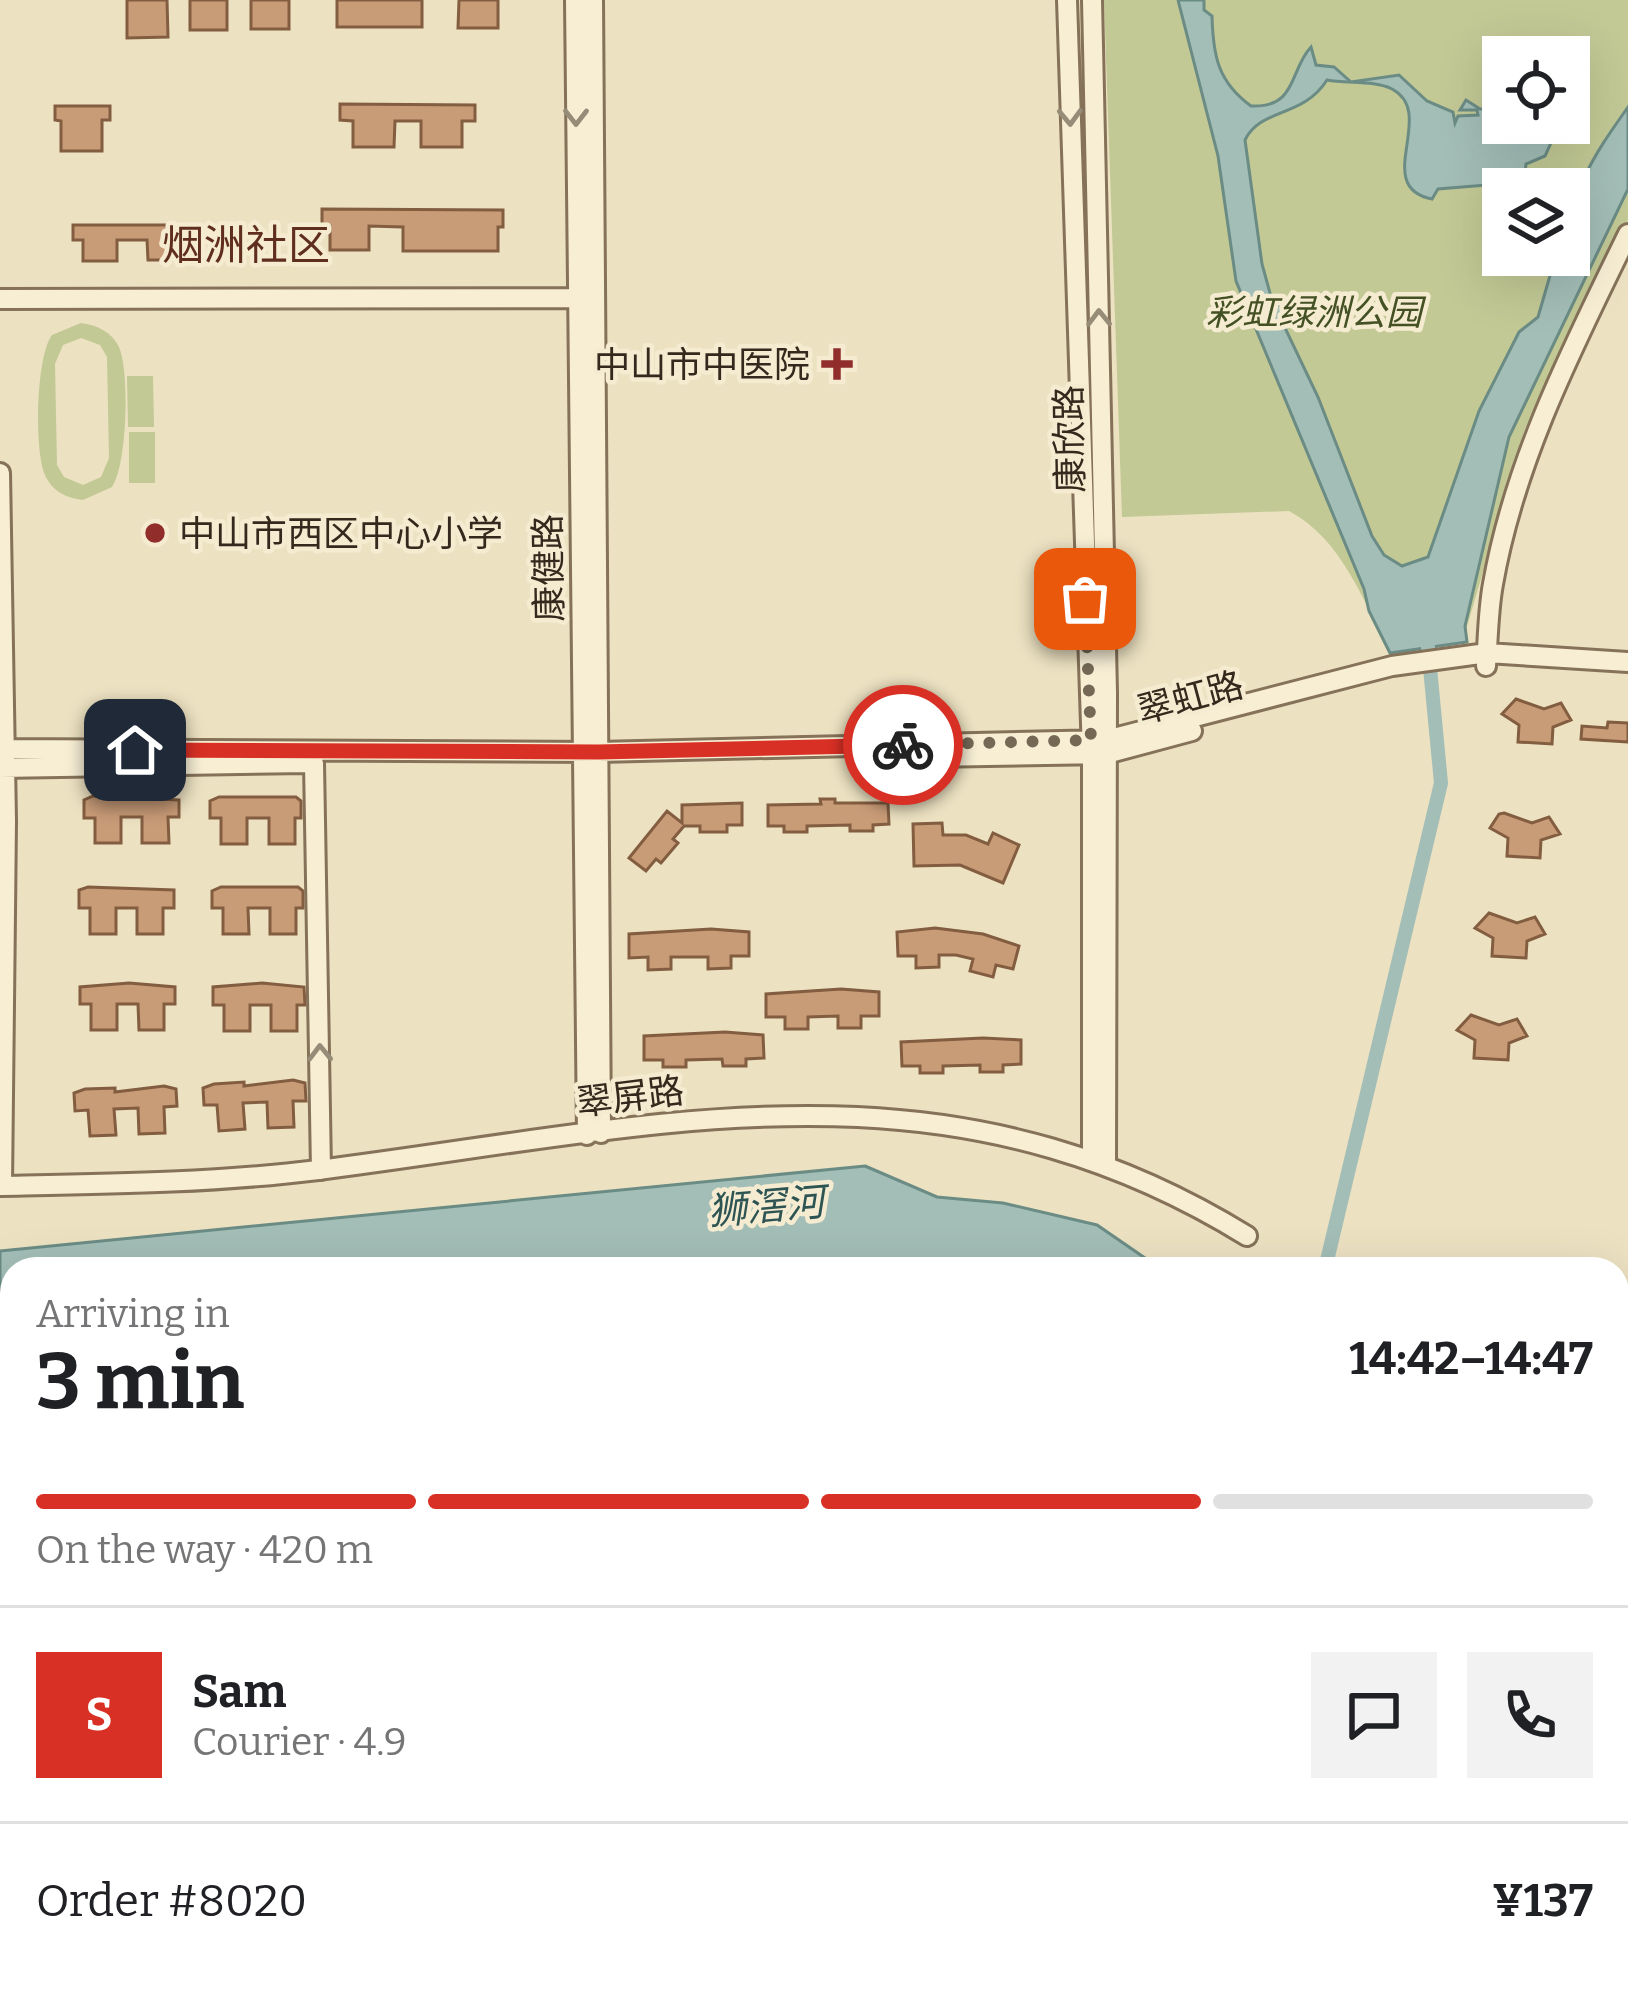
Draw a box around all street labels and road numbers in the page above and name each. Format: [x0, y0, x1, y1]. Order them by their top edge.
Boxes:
street label: 康欣路 [1047, 385, 1093, 493]
street label: 康健路 [526, 514, 572, 622]
street label: 翠虹路 [1132, 663, 1248, 733]
street label: 翠屏路 [574, 1069, 686, 1125]

